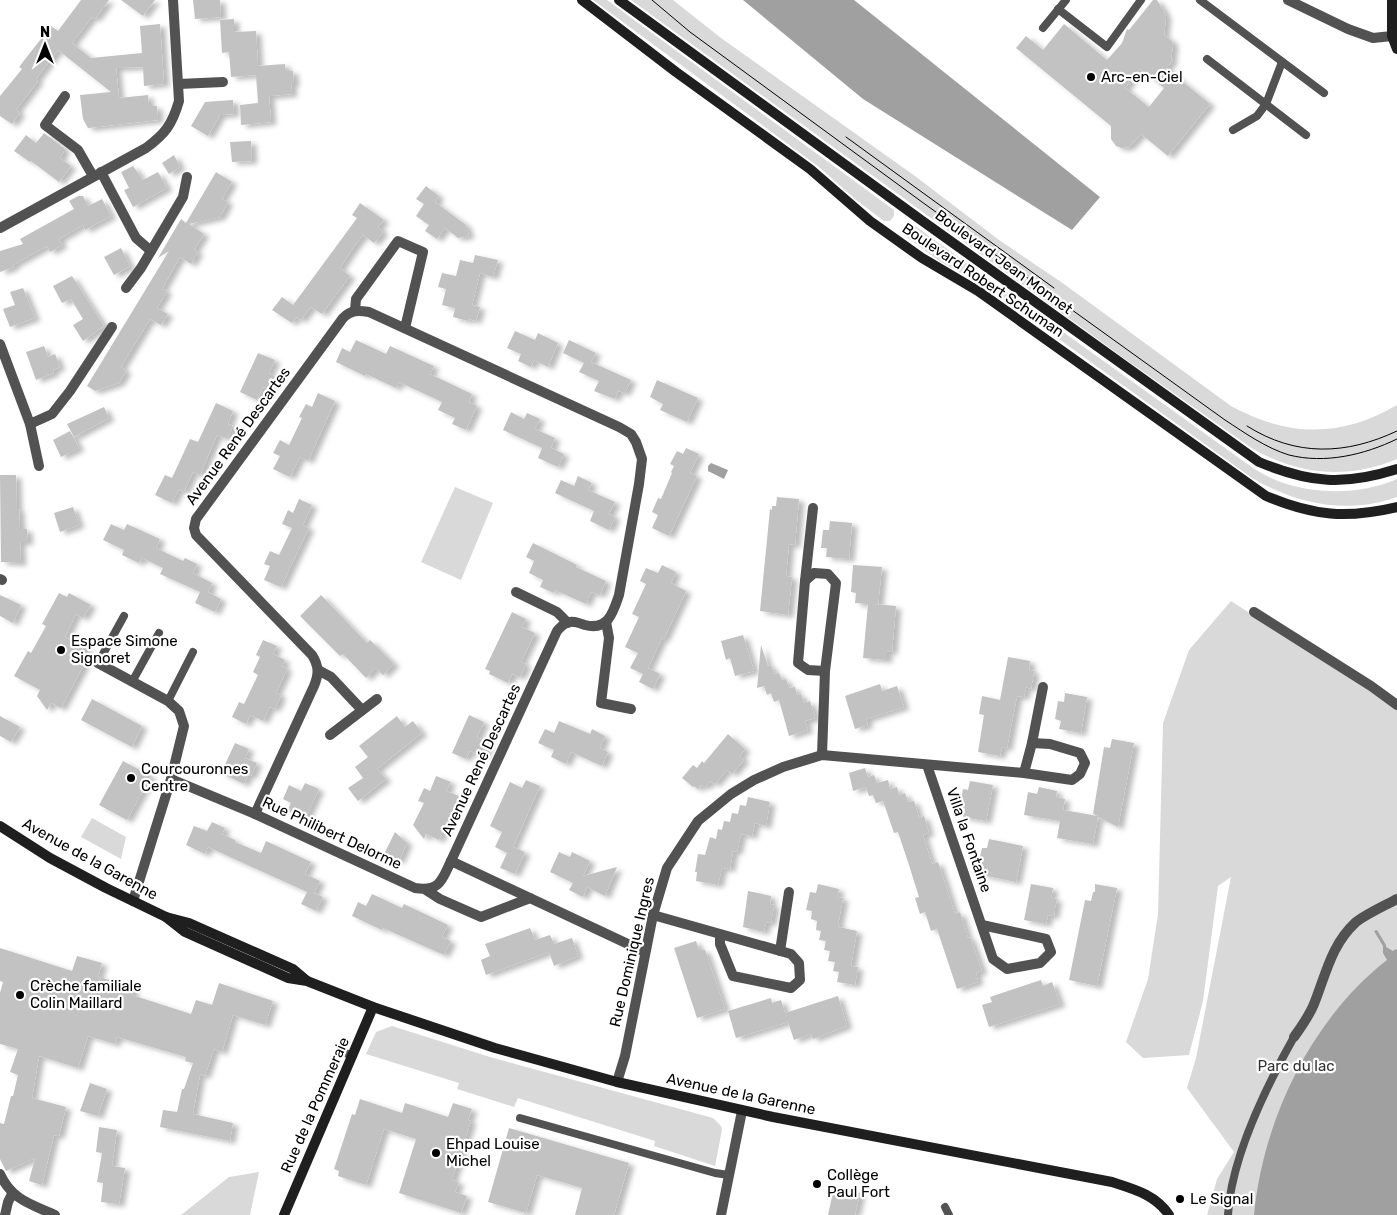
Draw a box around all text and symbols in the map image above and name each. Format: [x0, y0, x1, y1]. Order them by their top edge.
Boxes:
north arrow [20, 20, 70, 70]
text: N [40, 24, 50, 41]
place label: Arc-en-Ciel [1101, 68, 1183, 86]
marker: Arc-en-Ciel [1085, 71, 1097, 83]
street label: Boulevard Jean Monnet [932, 206, 1076, 318]
street label: Boulevard Robert Schuman [899, 219, 1067, 341]
street label: Avenue René Descartes [182, 363, 294, 508]
place label: Espace Simone Signoret [71, 632, 178, 667]
marker: Espace Simone Signoret [55, 644, 67, 656]
street label: Avenue René Descartes [438, 681, 524, 839]
place label: Courcouronnes Centre [141, 760, 249, 795]
marker: Courcouronnes Centre [125, 772, 137, 784]
street label: Villa la Fontaine [943, 785, 995, 895]
street label: Rue Philibert Delorme [260, 793, 404, 873]
street label: Avenue de la Garenne [19, 814, 161, 904]
street label: Rue Dominique Ingres [606, 875, 658, 1029]
place label: Crèche familiale Colin Maillard [30, 977, 142, 1012]
marker: Crèche familiale Colin Maillard [14, 989, 26, 1001]
street label: Rue de la Pommeraie [277, 1034, 353, 1176]
park label: Parc du lac [1257, 1057, 1335, 1075]
street label: Avenue de la Garenne [665, 1069, 817, 1119]
place label: Ehpad Louise Michel [446, 1135, 540, 1170]
marker: Ehpad Louise Michel [430, 1147, 442, 1159]
place label: Collège Paul Fort [827, 1166, 890, 1201]
marker: Collège Paul Fort [811, 1178, 823, 1190]
place label: Le Signal [1190, 1190, 1253, 1208]
marker: Le Signal [1174, 1193, 1186, 1205]

